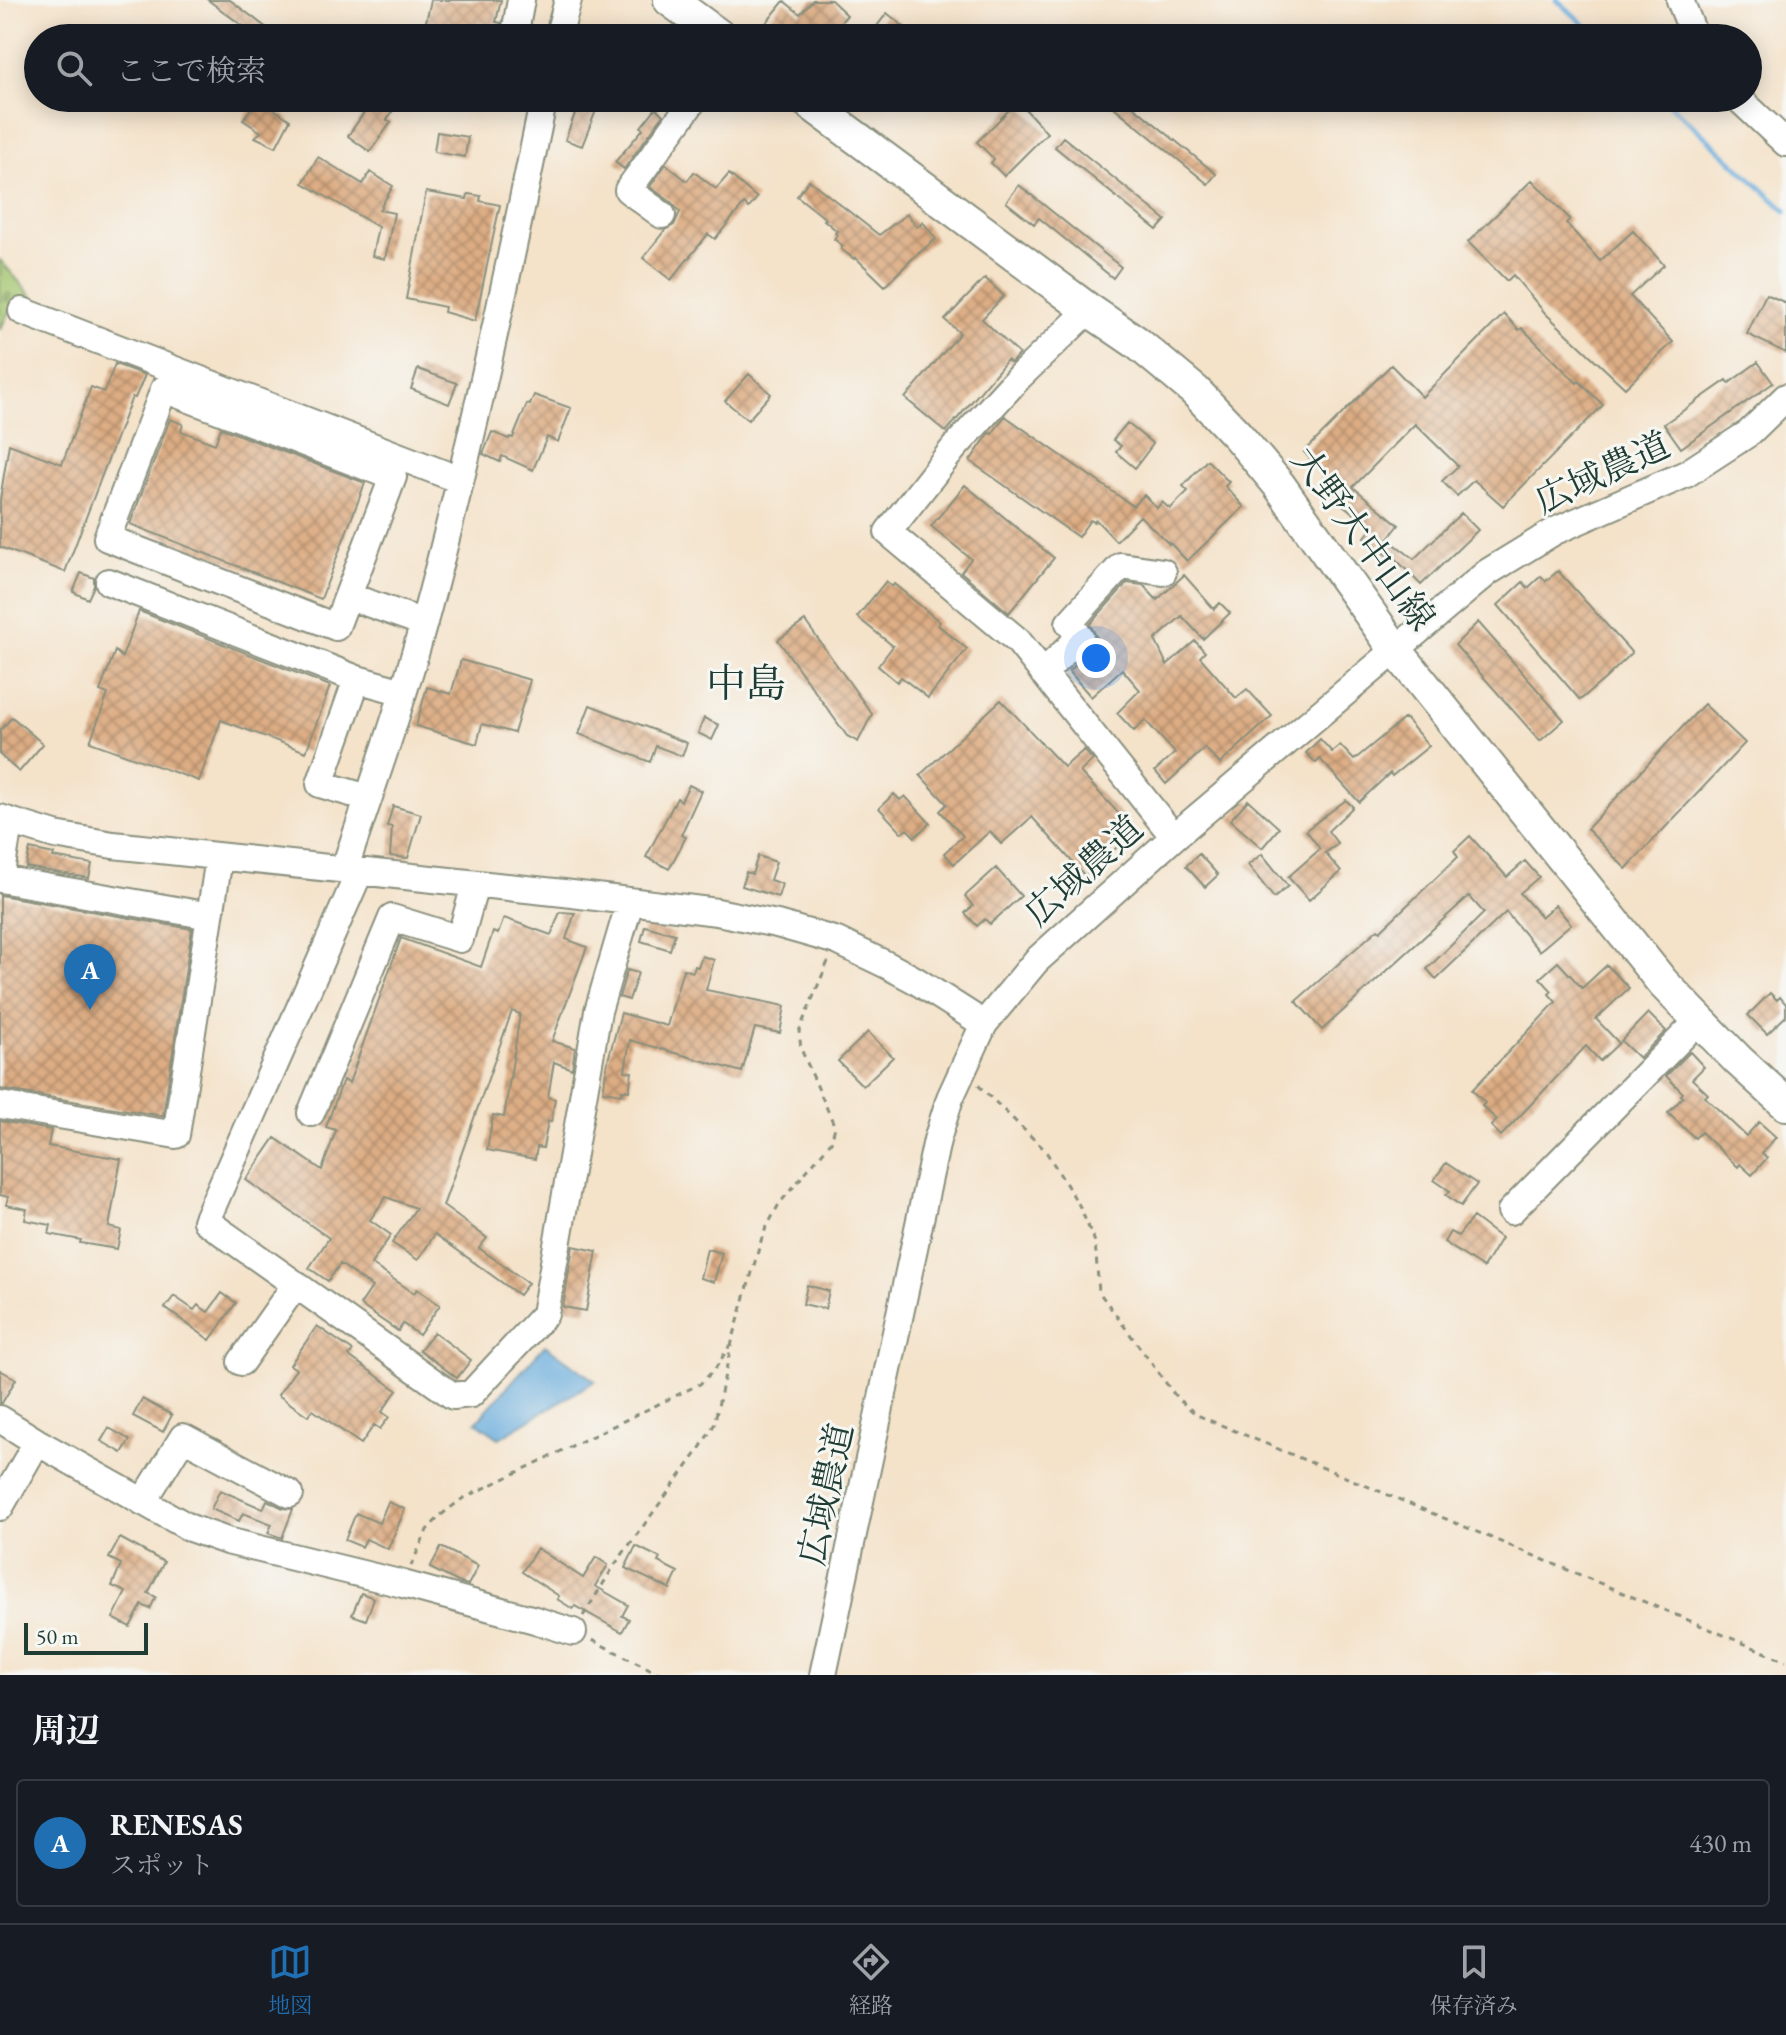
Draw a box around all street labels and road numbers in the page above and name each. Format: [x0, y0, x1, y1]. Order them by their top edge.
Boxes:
street label: 広域農道 [1527, 421, 1677, 524]
street label: 大野大中山線 [1281, 437, 1446, 639]
street label: 広域農道 [1014, 805, 1153, 936]
street label: 広域農道 [788, 1419, 863, 1569]

